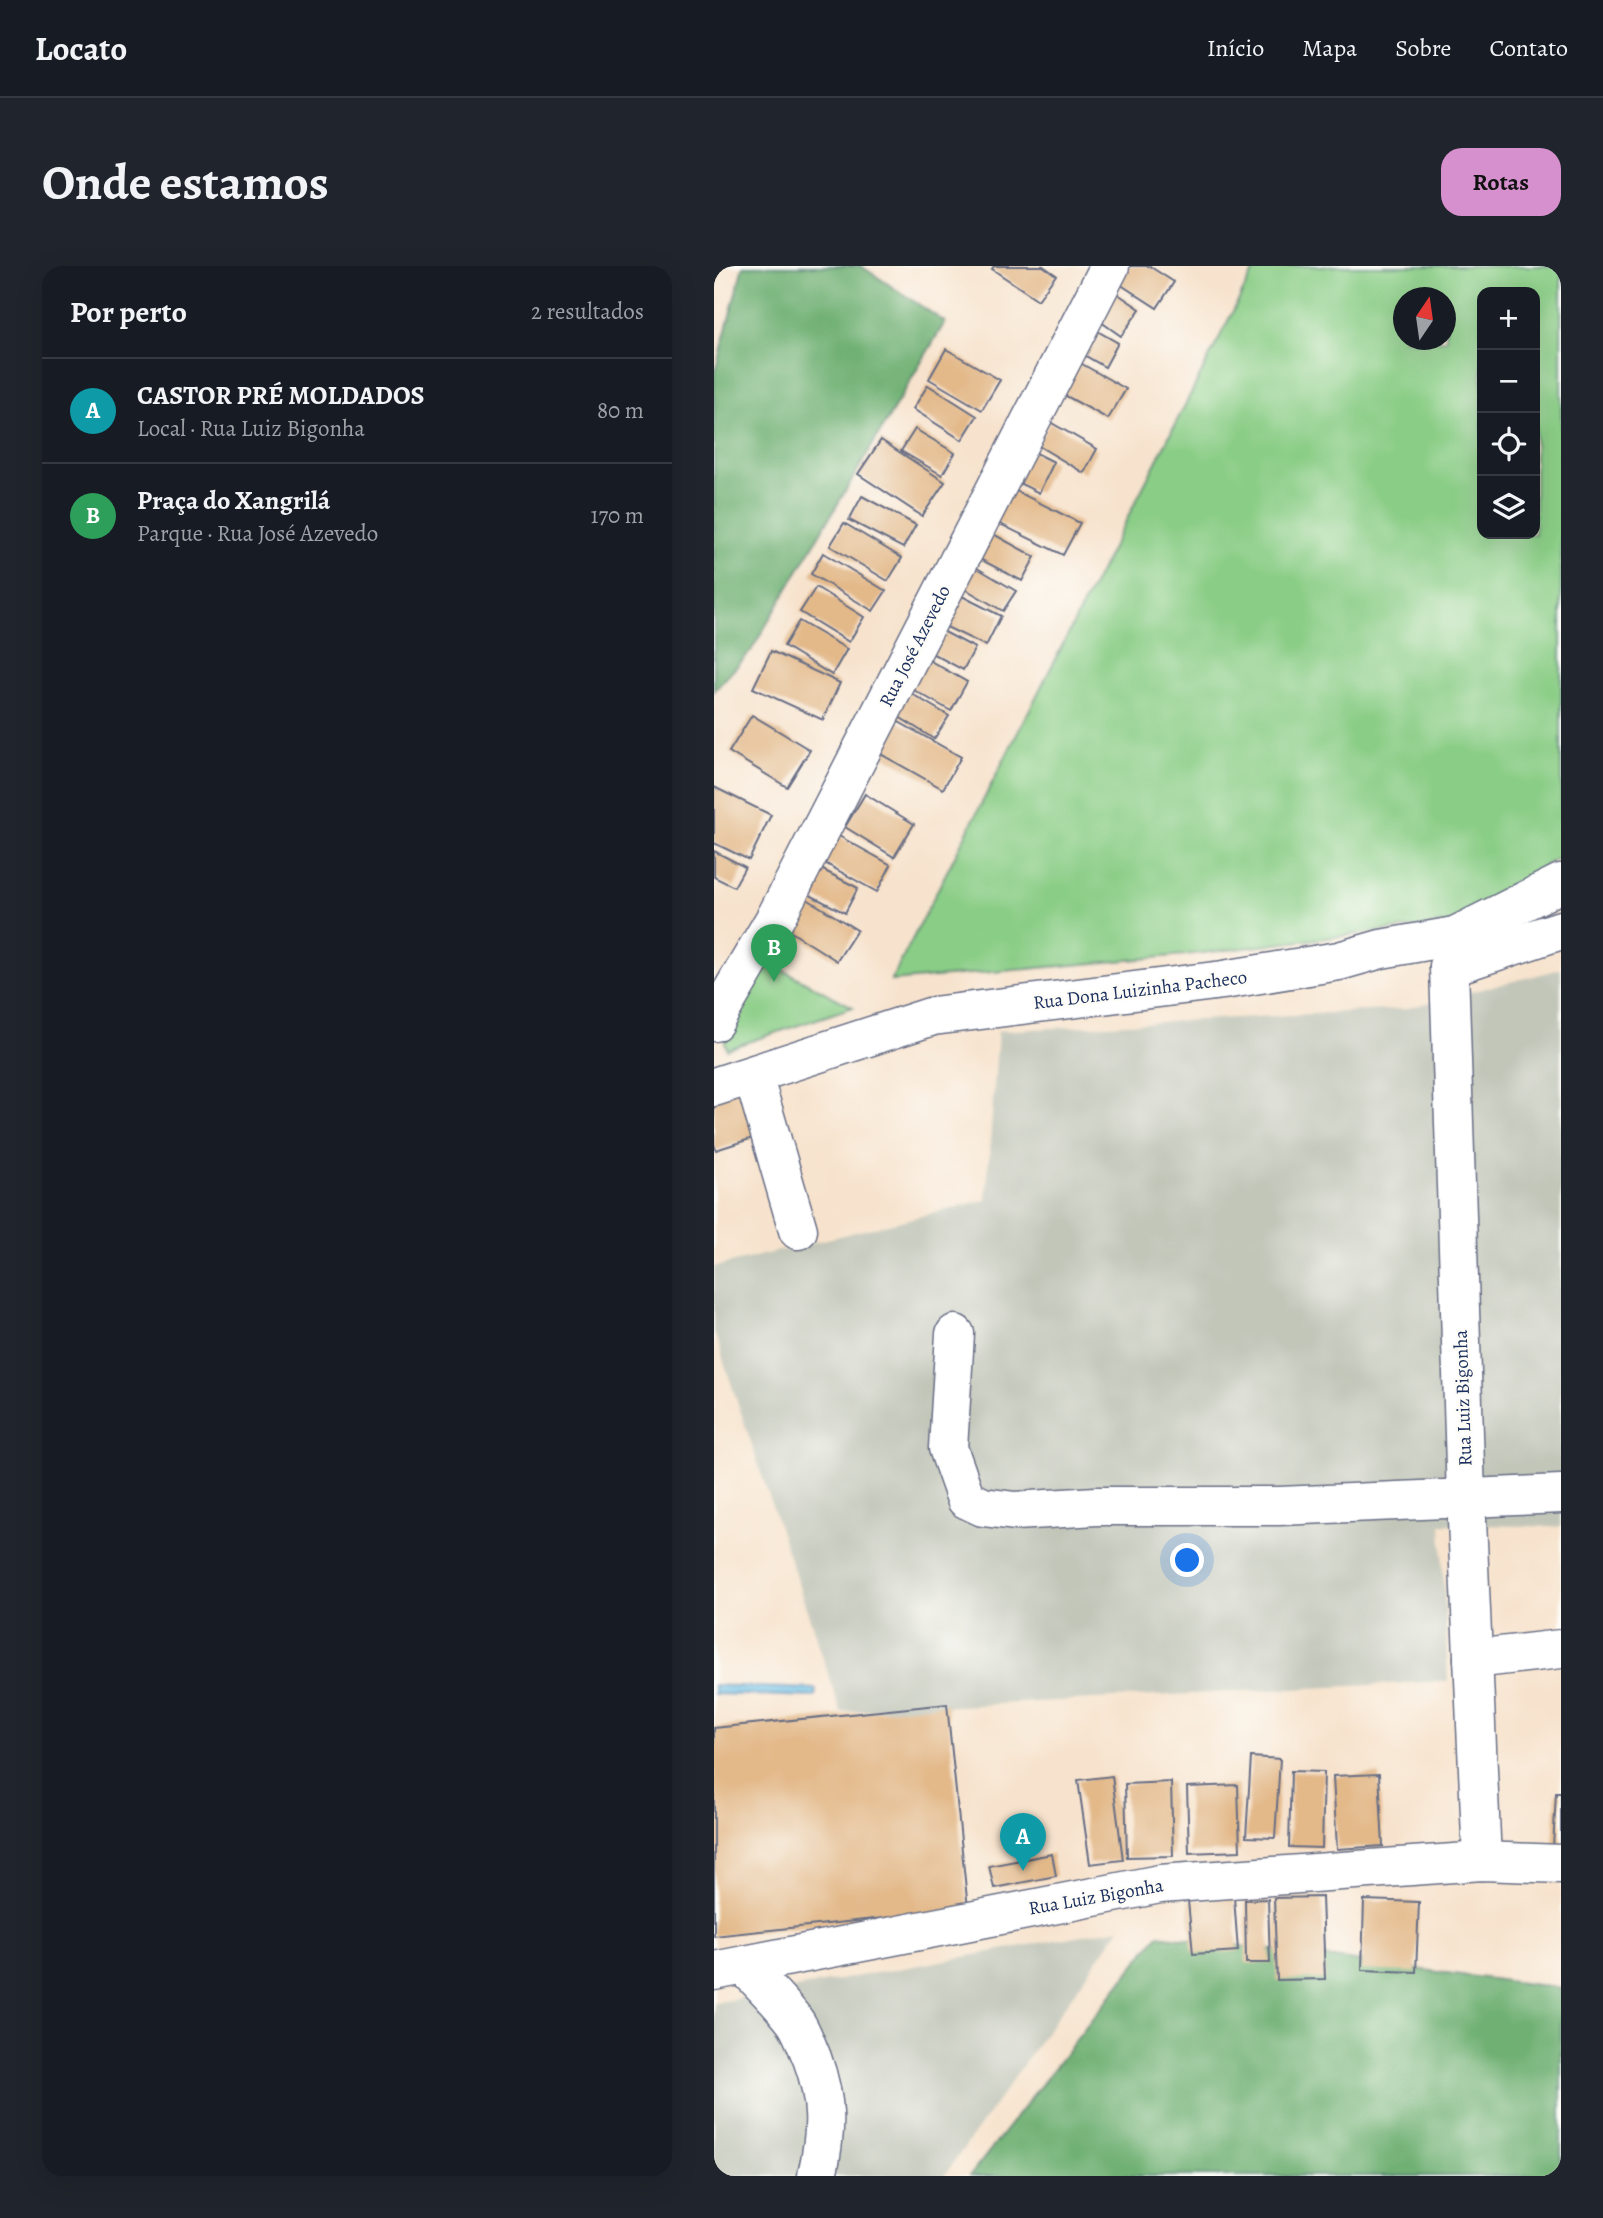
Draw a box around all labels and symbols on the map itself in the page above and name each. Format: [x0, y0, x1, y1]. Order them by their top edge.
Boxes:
north arrow [1393, 287, 1456, 350]
street label: Rua José Azevedo [873, 581, 957, 711]
pin: B [751, 924, 797, 982]
street label: Rua Dona Luizinha Pacheco [1032, 964, 1248, 1016]
street label: Rua Luiz Bigonha [1448, 1329, 1478, 1467]
your location [1170, 1543, 1204, 1577]
pin: A [1000, 1813, 1046, 1871]
street label: Rua Luiz Bigonha [1026, 1872, 1166, 1922]

